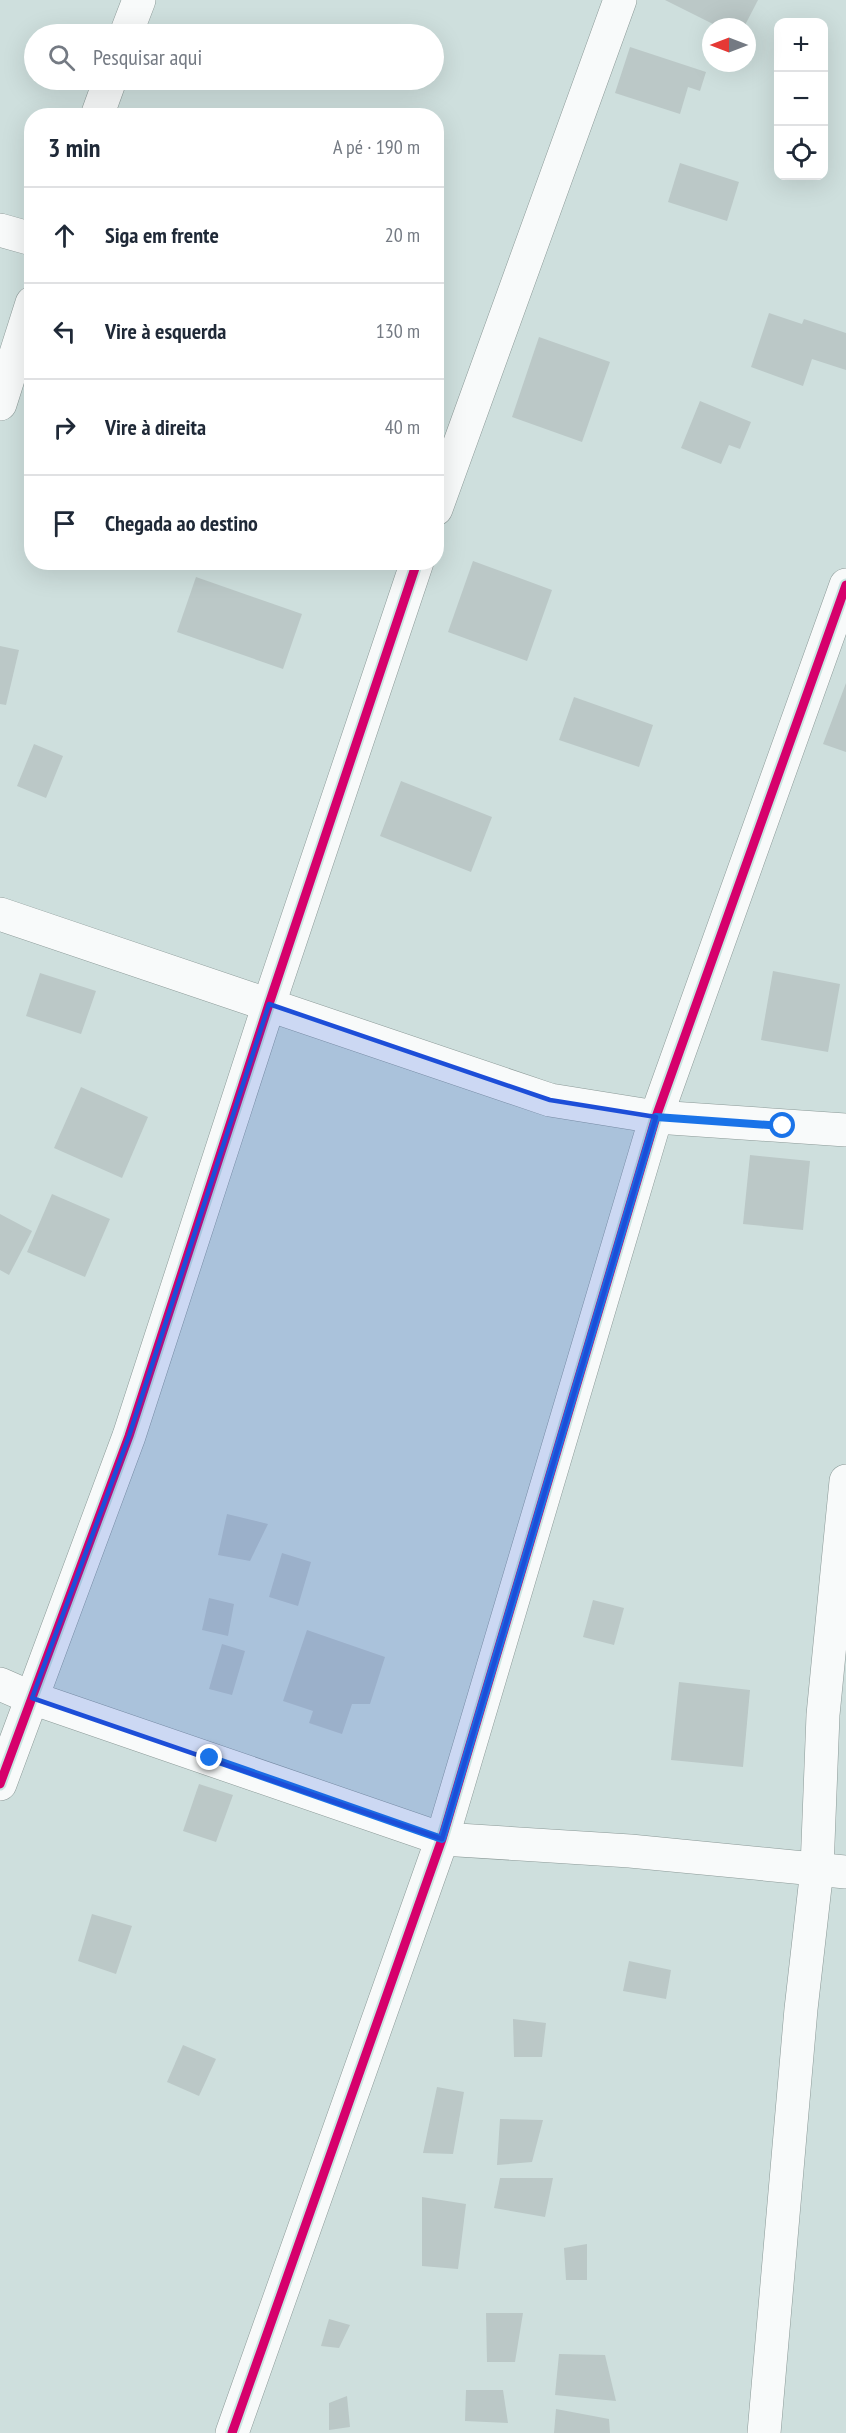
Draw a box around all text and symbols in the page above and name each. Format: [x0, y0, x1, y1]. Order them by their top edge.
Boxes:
north arrow [702, 18, 756, 72]
map controls [774, 18, 828, 180]
button: + [774, 18, 828, 72]
search box [24, 24, 444, 90]
icon: search [45, 41, 78, 74]
text: Pesquisar aqui [93, 43, 202, 71]
button: − [774, 72, 828, 126]
button: locate [774, 126, 828, 180]
text: 3 min [48, 131, 101, 164]
text: A pé · 190 m [333, 134, 420, 160]
icon: ahead [48, 219, 81, 252]
text: Siga em frente [105, 221, 219, 249]
text: 20 m [385, 222, 420, 248]
icon: left [48, 315, 81, 348]
text: Vire à esquerda [105, 317, 226, 345]
text: 130 m [376, 318, 420, 344]
icon: right [48, 411, 81, 444]
text: Vire à direita [105, 413, 206, 441]
text: 40 m [385, 414, 420, 440]
icon: arrive [48, 507, 81, 540]
text: Chegada ao destino [105, 509, 258, 537]
route start [769, 1112, 795, 1138]
route end [196, 1744, 222, 1770]

